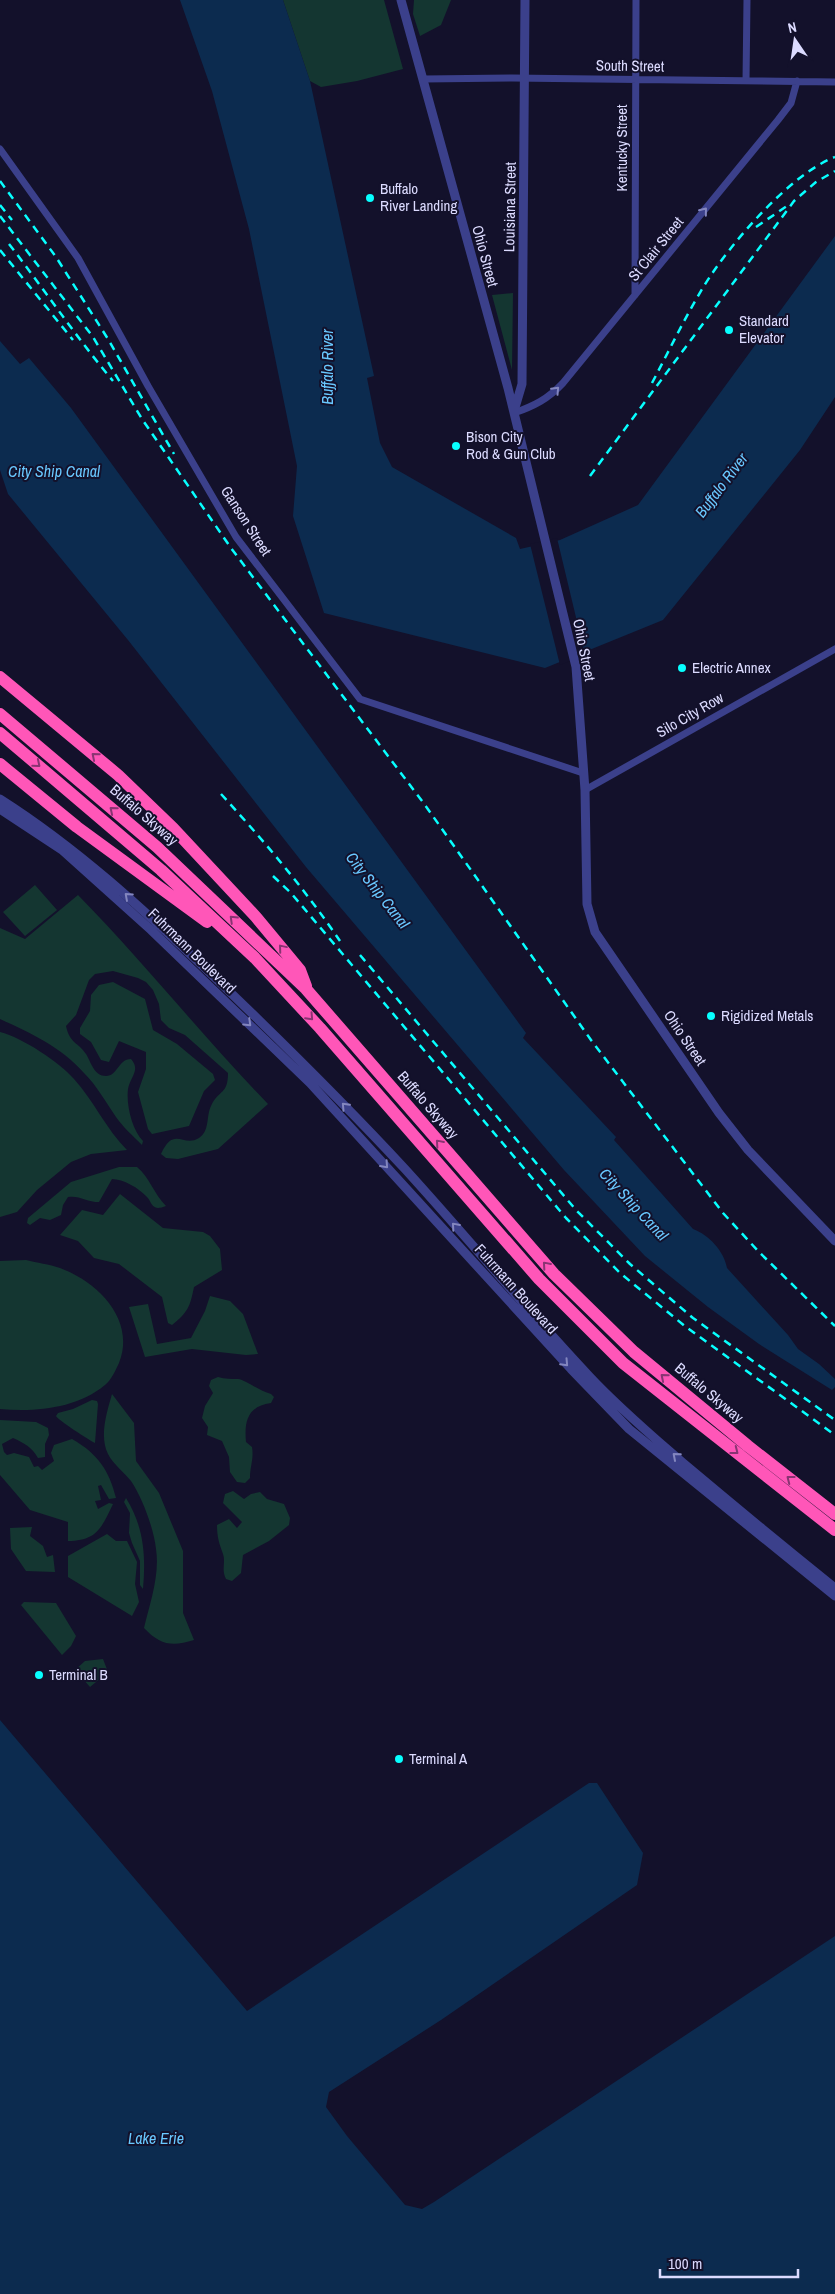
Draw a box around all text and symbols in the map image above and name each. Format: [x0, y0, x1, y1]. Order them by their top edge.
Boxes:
north arrow [770, 15, 820, 65]
text: N [786, 18, 798, 37]
street label: South Street [596, 54, 665, 77]
street label: Kentucky Street [611, 104, 632, 191]
street label: Louisiana Street [498, 161, 521, 252]
place label: Buffalo River Landing [380, 178, 457, 216]
marker: Buffalo River Landing [364, 192, 376, 204]
one-way arrow [699, 208, 707, 217]
street label: St Clair Street [623, 212, 688, 285]
street label: Ohio Street [467, 223, 504, 290]
place label: Standard Elevator [739, 310, 789, 348]
marker: Standard Elevator [723, 324, 735, 336]
water label: Buffalo River [316, 329, 338, 405]
one-way arrow [550, 387, 559, 396]
place label: Bison City Rod & Gun Club [466, 426, 556, 464]
marker: Bison City Rod & Gun Club [450, 440, 462, 452]
water label: Buffalo River [689, 448, 753, 522]
water label: City Ship Canal [8, 460, 101, 482]
street label: Ganson Street [216, 482, 277, 560]
street label: Ohio Street [568, 617, 601, 683]
place label: Electric Annex [692, 657, 771, 678]
marker: Electric Annex [676, 662, 688, 674]
street label: Silo City Row [652, 687, 727, 742]
one-way arrow [92, 753, 101, 762]
one-way arrow [31, 759, 40, 767]
street label: Buffalo Skyway [106, 779, 184, 851]
one-way arrow [110, 807, 119, 815]
water label: City Ship Canal [341, 847, 416, 934]
one-way arrow [124, 893, 133, 902]
street label: Fuhrmann Boulevard [144, 903, 241, 998]
one-way arrow [230, 916, 239, 925]
one-way arrow [278, 944, 287, 953]
place label: Rigidized Metals [721, 1005, 813, 1026]
street label: Ohio Street [659, 1006, 712, 1070]
marker: Rigidized Metals [705, 1010, 717, 1022]
one-way arrow [304, 1012, 313, 1021]
one-way arrow [242, 1017, 251, 1026]
street label: Buffalo Skyway [393, 1066, 464, 1144]
one-way arrow [342, 1103, 351, 1112]
one-way arrow [436, 1139, 445, 1148]
one-way arrow [379, 1160, 388, 1169]
water label: City Ship Canal [595, 1163, 674, 1246]
one-way arrow [452, 1223, 461, 1232]
street label: Fuhrmann Boulevard [470, 1239, 563, 1338]
one-way arrow [543, 1262, 552, 1271]
one-way arrow [560, 1357, 569, 1366]
street label: Buffalo Skyway [670, 1358, 749, 1428]
one-way arrow [660, 1373, 669, 1382]
one-way arrow [729, 1446, 738, 1455]
one-way arrow [673, 1453, 682, 1462]
one-way arrow [786, 1476, 796, 1485]
place label: Terminal B [49, 1664, 108, 1685]
marker: Terminal B [33, 1669, 45, 1681]
place label: Terminal A [409, 1748, 468, 1769]
marker: Terminal A [393, 1753, 405, 1765]
water label: Lake Erie [128, 2127, 184, 2149]
scale bar [660, 2246, 798, 2278]
text: 100 m [668, 2253, 702, 2274]

